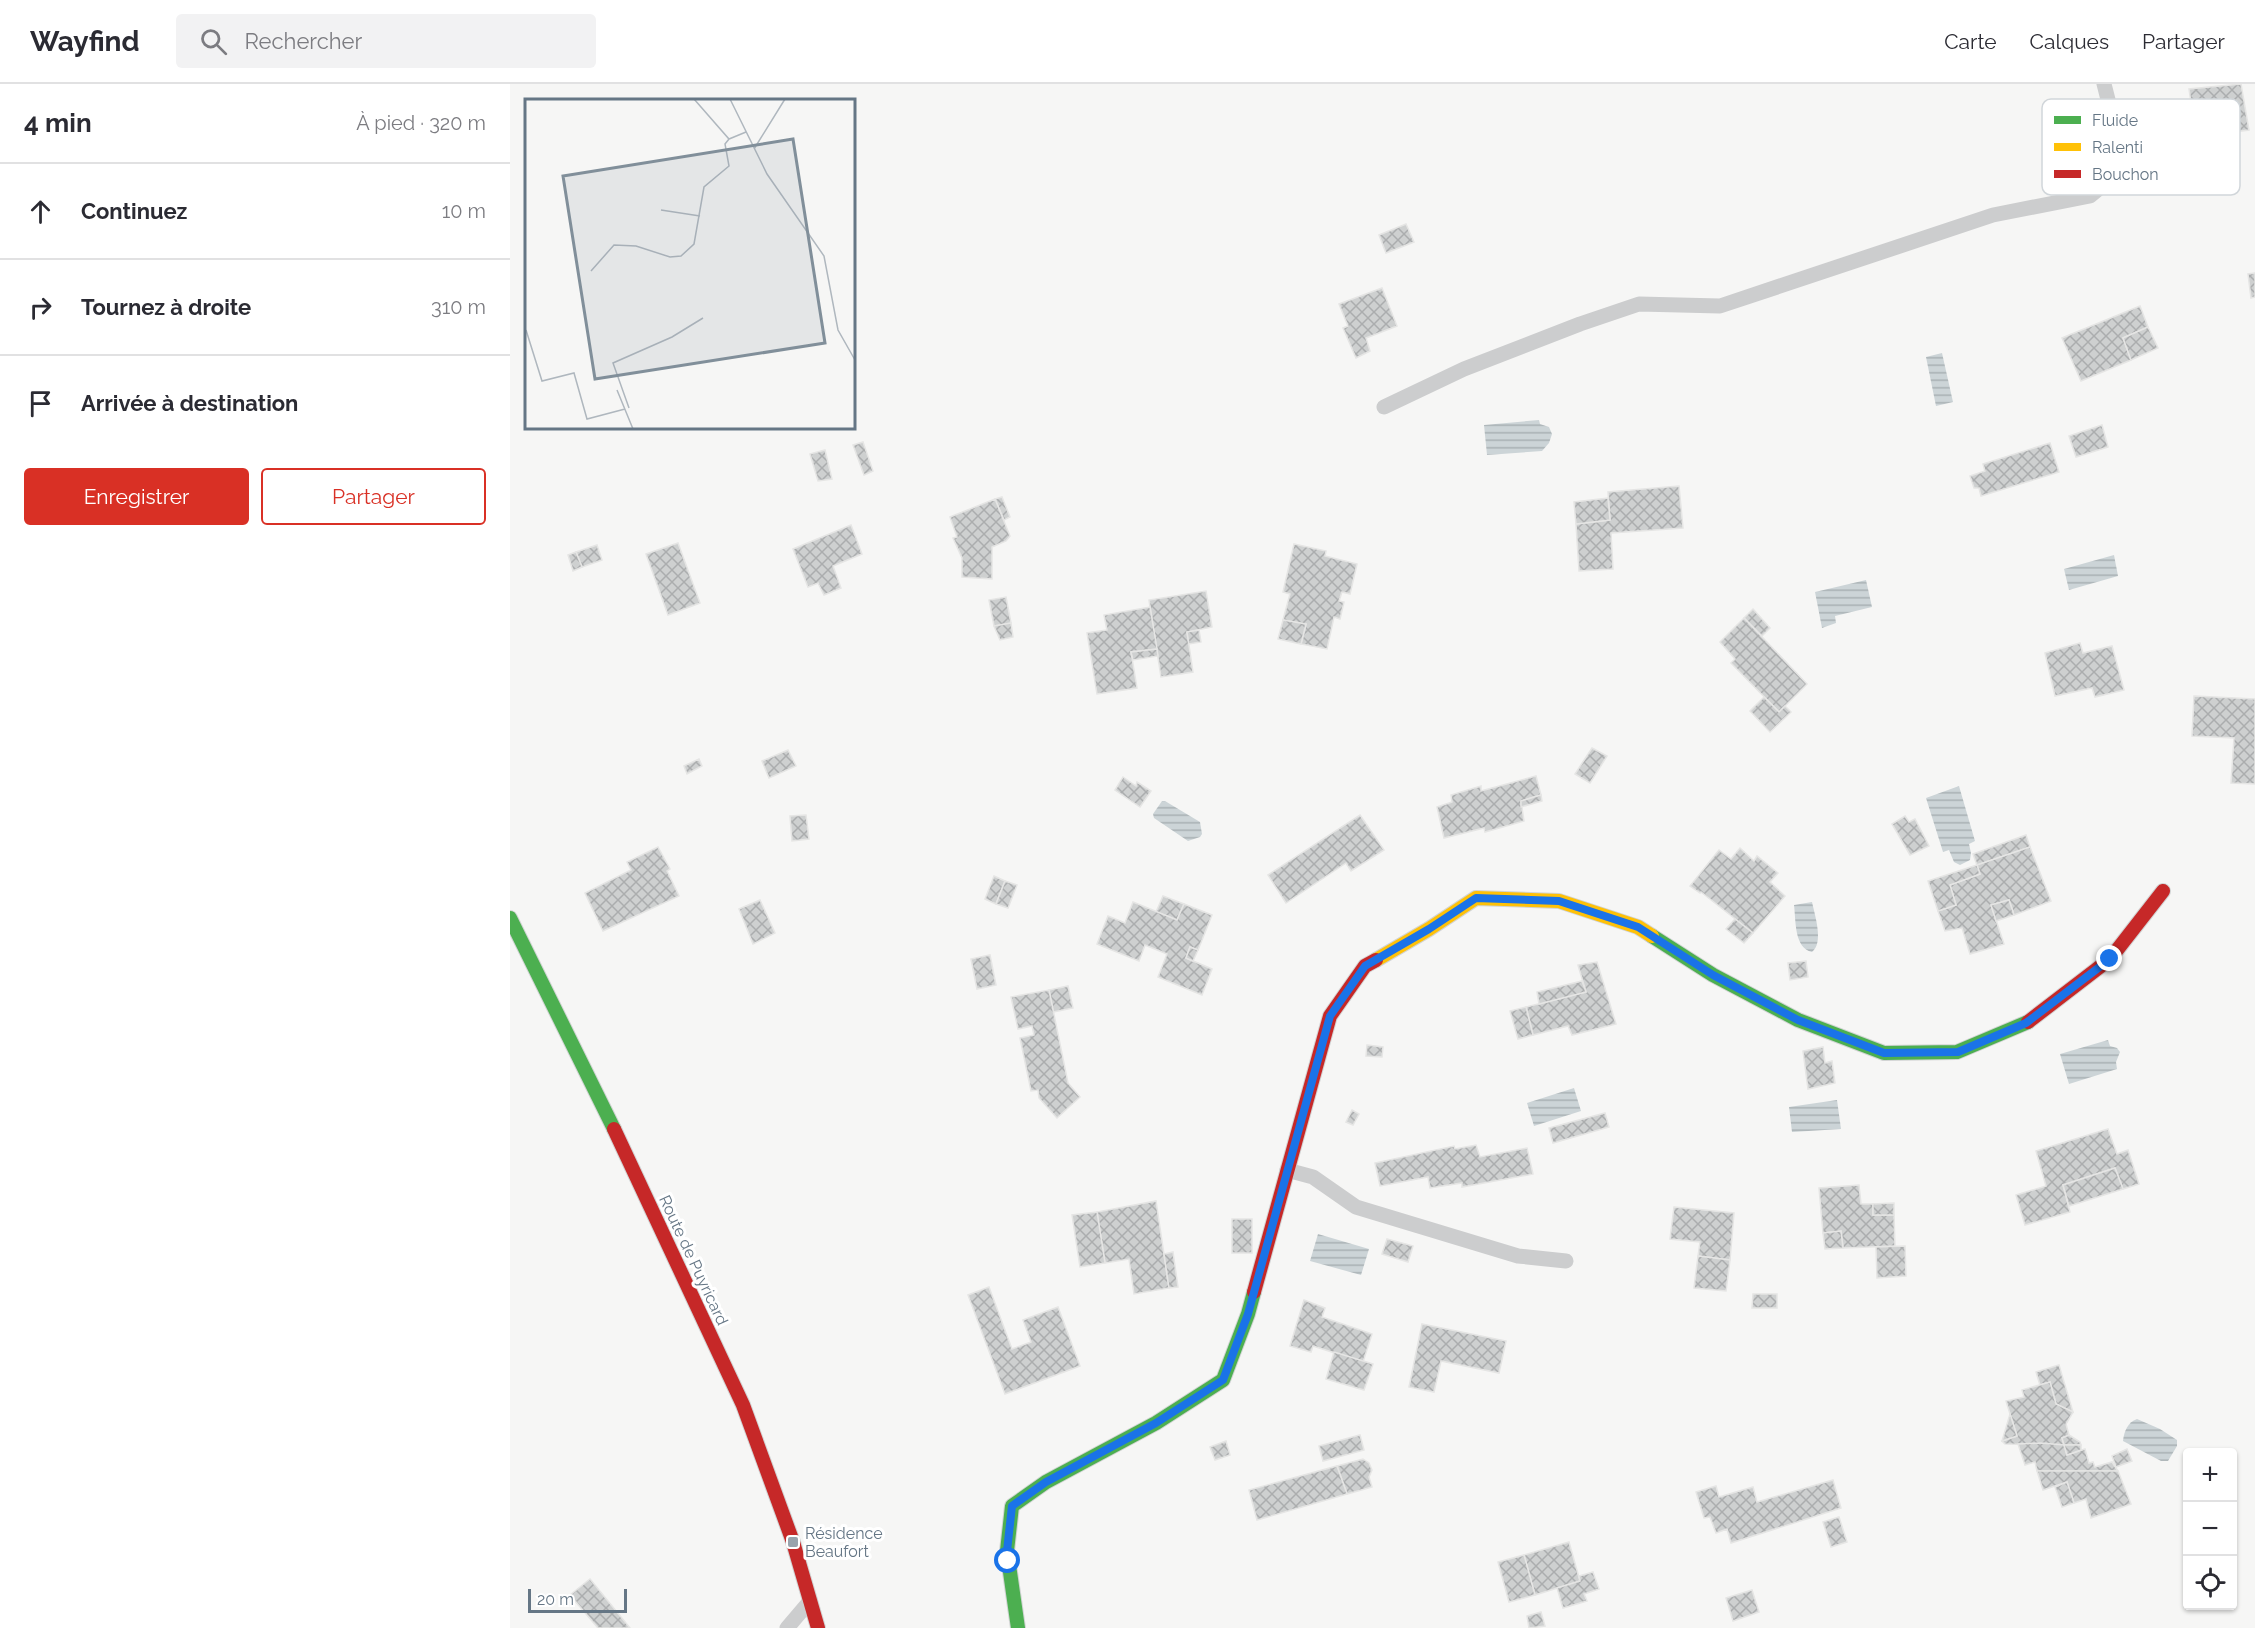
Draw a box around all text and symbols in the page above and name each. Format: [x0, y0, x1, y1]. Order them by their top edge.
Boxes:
search box [176, 14, 596, 68]
text: Wayfind [30, 25, 140, 58]
icon: search [197, 25, 230, 58]
text: Rechercher [245, 28, 362, 54]
text: Carte [1944, 29, 1997, 54]
text: Calques [2030, 29, 2109, 54]
text: Partager [2142, 29, 2225, 54]
inset map [525, 99, 855, 429]
legend [2042, 99, 2240, 195]
text: 4 min [24, 108, 92, 138]
text: À pied · 320 m [356, 111, 486, 135]
text: Fluide [2092, 111, 2138, 130]
text: Ralenti [2092, 138, 2143, 157]
text: Bouchon [2092, 165, 2159, 184]
icon: ahead [24, 195, 57, 228]
text: Continuez [81, 198, 187, 224]
text: 10 m [442, 199, 486, 223]
icon: right [24, 291, 57, 324]
text: Tournez à droite [81, 294, 251, 320]
text: 310 m [431, 295, 486, 319]
icon: arrive [24, 387, 57, 420]
text: Arrivée à destination [81, 390, 298, 416]
button: Enregistrer [24, 468, 249, 525]
button: Partager [261, 468, 486, 525]
route end [2096, 945, 2122, 971]
street label: Route de Puyricard [655, 1192, 732, 1328]
map controls [2183, 1448, 2237, 1610]
button: + [2183, 1448, 2237, 1502]
button: − [2183, 1502, 2237, 1556]
place label: Résidence Beaufort [805, 1524, 883, 1561]
marker: Résidence Beaufort [786, 1535, 800, 1549]
route start [994, 1547, 1020, 1573]
button: locate [2183, 1556, 2237, 1610]
scale bar [528, 1586, 627, 1614]
text: 20 m [537, 1590, 574, 1609]

